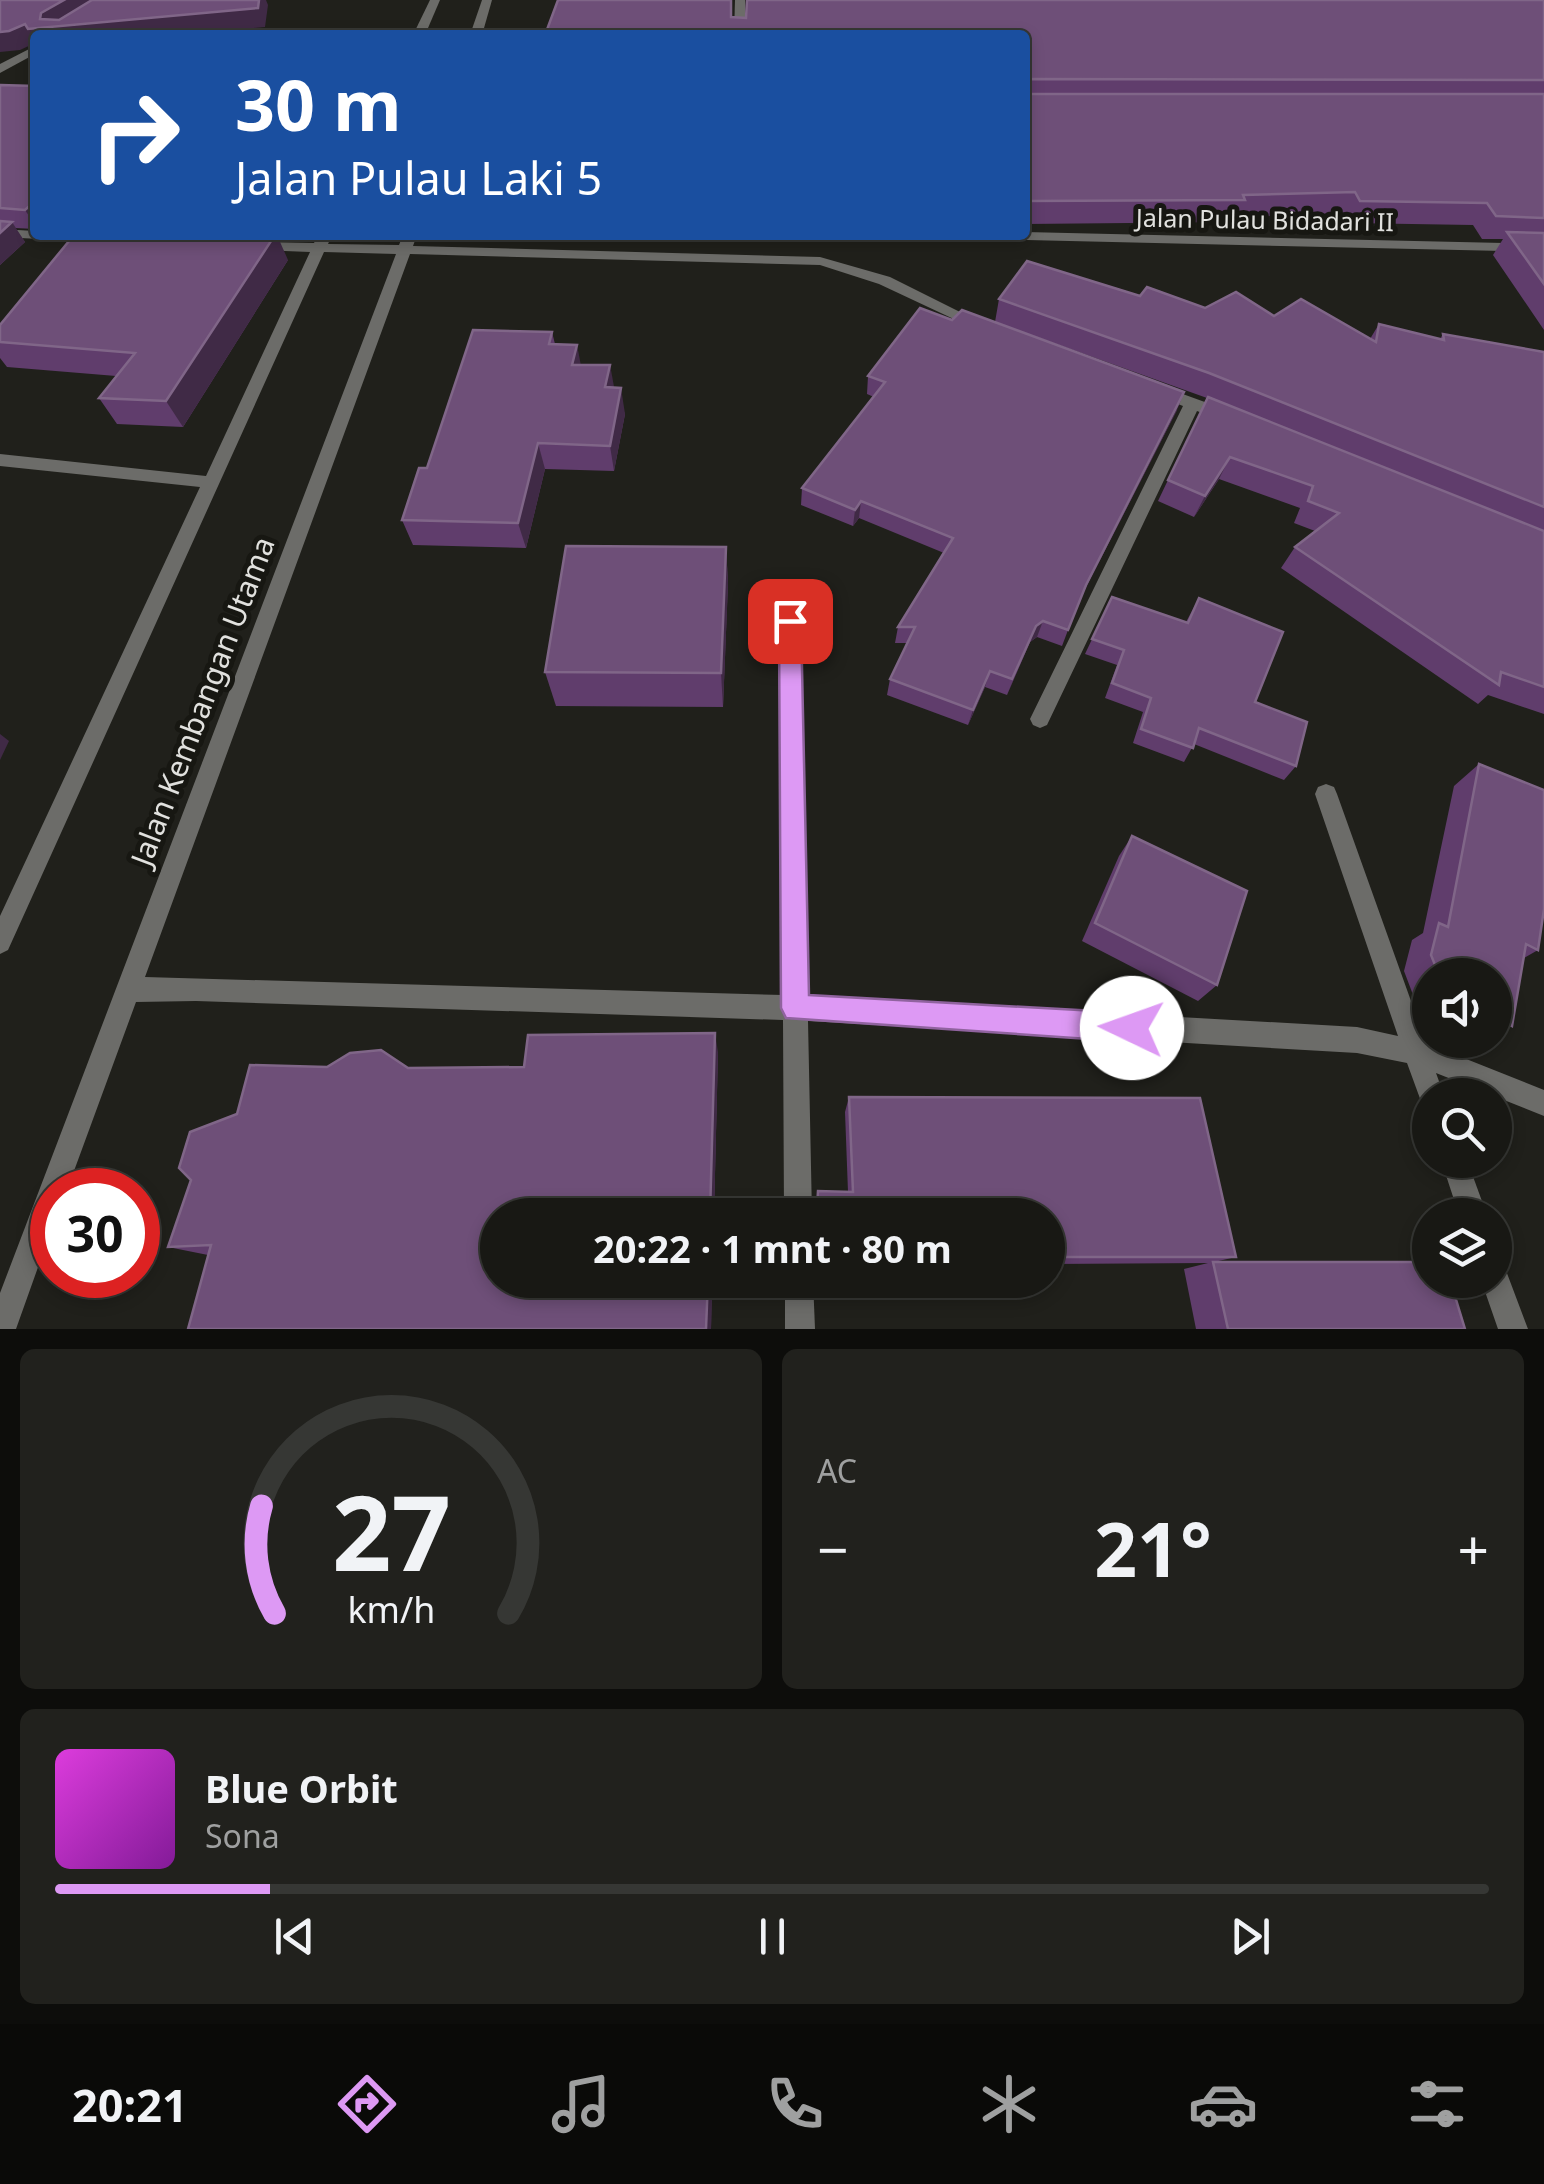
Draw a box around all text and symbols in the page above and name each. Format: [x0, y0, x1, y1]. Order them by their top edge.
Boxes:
text: 30 m [235, 56, 402, 152]
icon: right [70, 70, 200, 200]
text: Jalan Pulau Laki 5 [235, 147, 602, 208]
street label: Jalan Pulau Bidadari II [1134, 200, 1394, 238]
street label: Jalan Kembangan Utama [119, 531, 284, 874]
pin [748, 579, 833, 664]
icon: arrive [763, 594, 818, 649]
map controls [1412, 958, 1512, 1298]
button: sound [1412, 958, 1512, 1058]
position arrow [1080, 976, 1184, 1080]
button: search [1412, 1078, 1512, 1178]
speed limit sign: 30 [30, 1168, 160, 1298]
button: layers [1412, 1198, 1512, 1298]
text: 20:22 · 1 mnt · 80 m [593, 1222, 952, 1274]
text: AC [817, 1449, 857, 1492]
text: 27 [332, 1460, 450, 1601]
text: 21° [1094, 1497, 1212, 1599]
text: − [817, 1511, 848, 1586]
text: + [1458, 1511, 1489, 1586]
text: km/h [347, 1585, 435, 1633]
text: Blue Orbit [205, 1762, 398, 1814]
text: Sona [205, 1814, 280, 1857]
icon: previous [267, 1909, 322, 1964]
icon: pause [745, 1909, 800, 1964]
icon: next [1223, 1909, 1278, 1964]
icon: directions [332, 2069, 402, 2139]
icon: music [546, 2069, 616, 2139]
icon: phone [760, 2069, 830, 2139]
icon: climate [974, 2069, 1044, 2139]
icon: car [1188, 2069, 1258, 2139]
icon: filters [1402, 2069, 1472, 2139]
text: 20:21 [72, 2074, 188, 2135]

